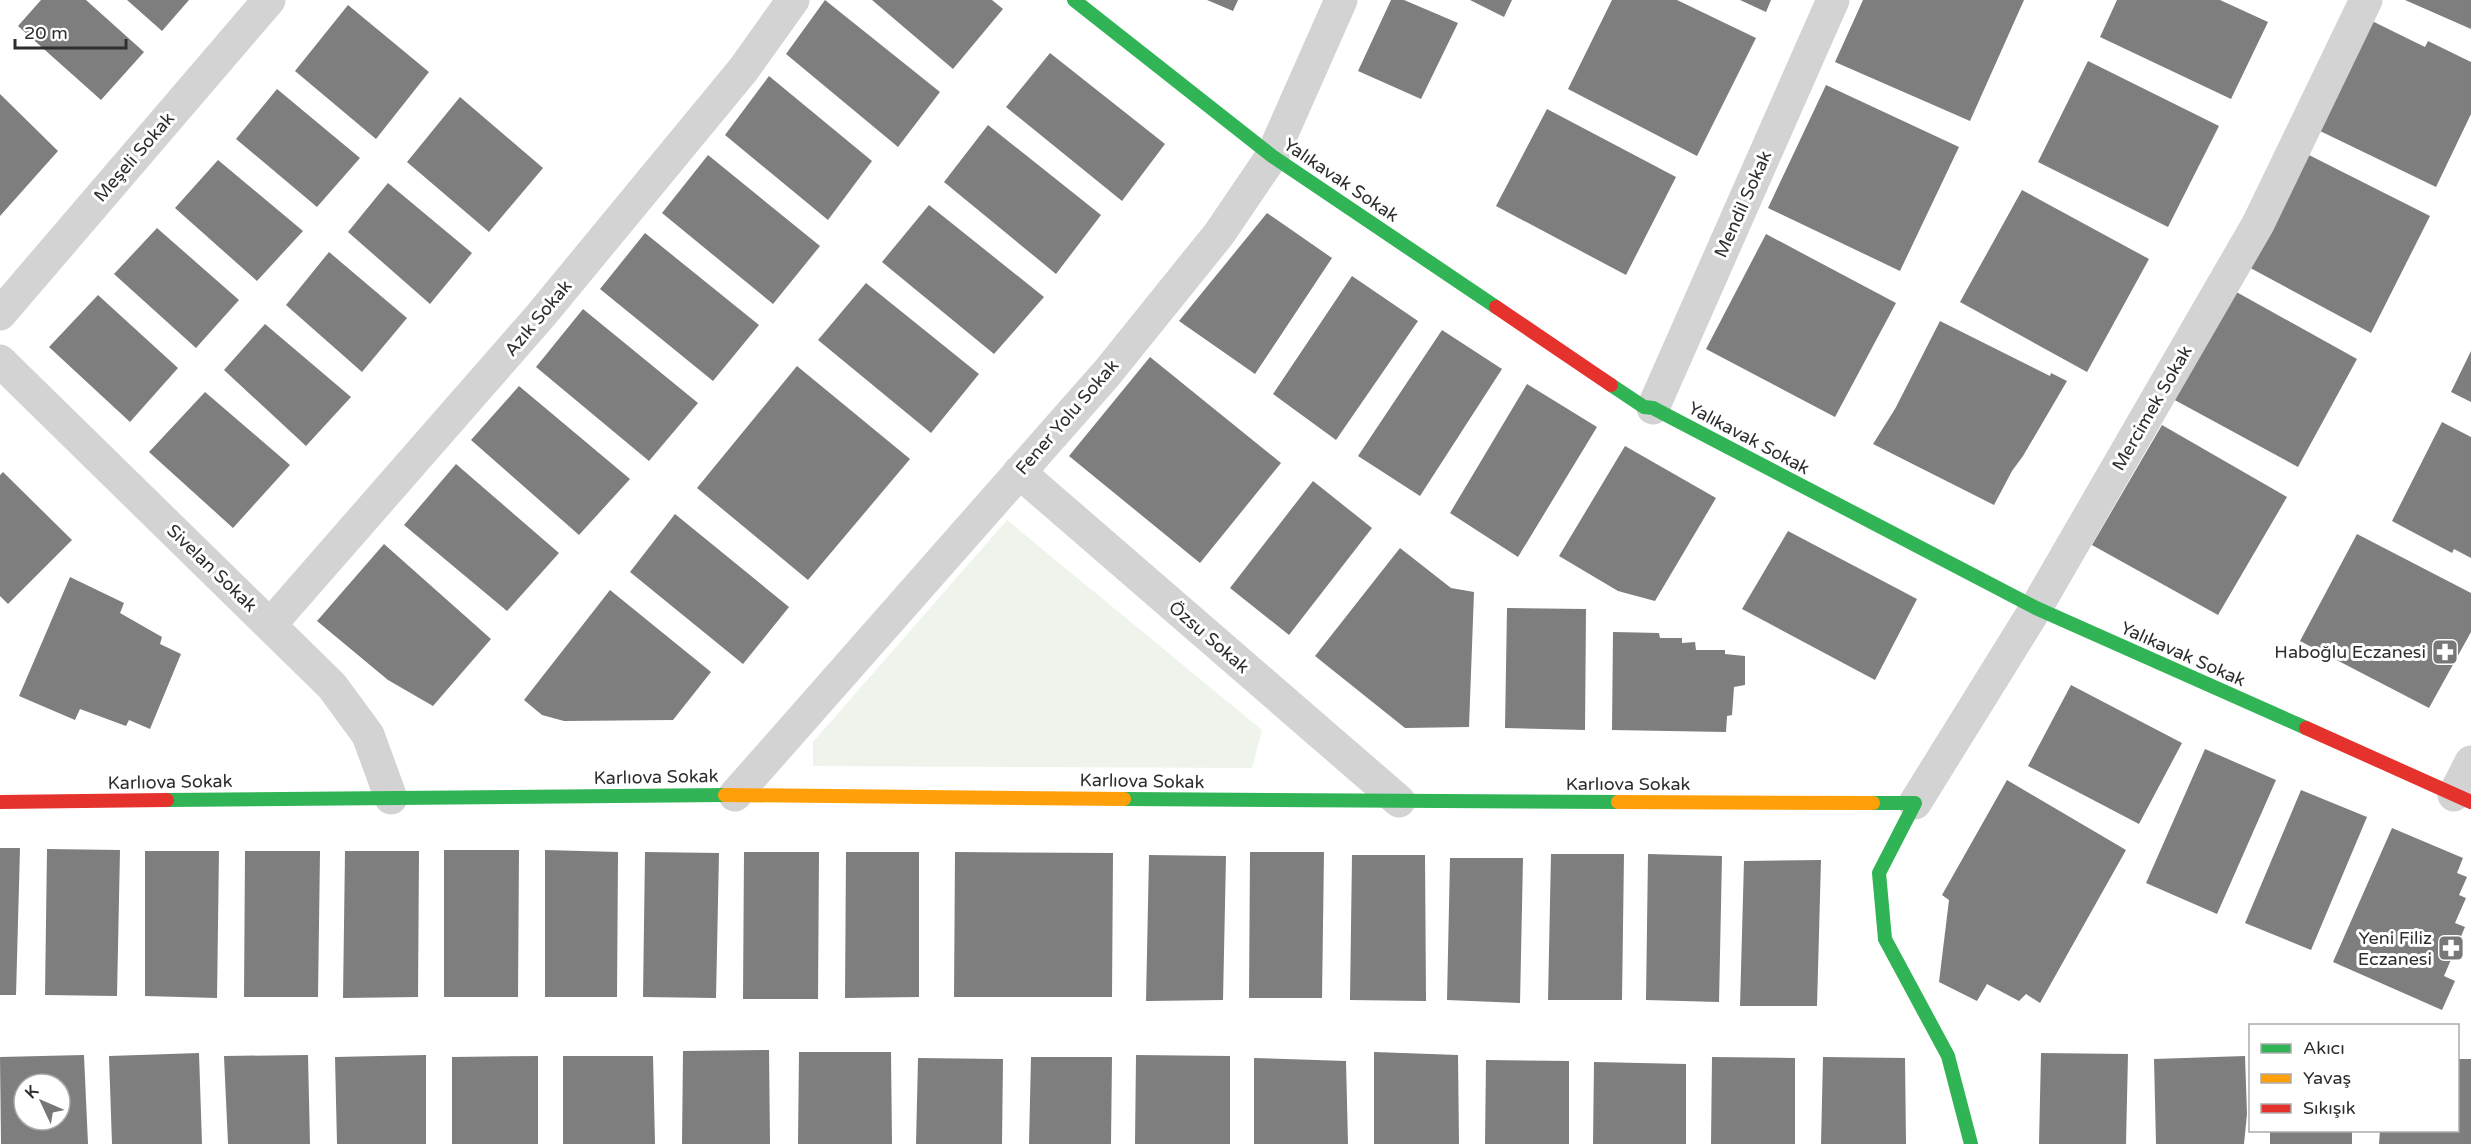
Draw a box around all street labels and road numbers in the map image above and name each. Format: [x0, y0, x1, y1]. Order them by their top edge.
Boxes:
street label: Meşeli Sokak [89, 108, 179, 206]
street label: Yalıkavak Sokak [1279, 133, 1403, 227]
street label: Mendil Sokak [1710, 147, 1776, 261]
street label: Azık Sokak [500, 275, 576, 361]
street label: Mercimek Sokak [2107, 341, 2197, 474]
street label: Fener Yolu Sokak [1011, 355, 1123, 479]
street label: Yalıkavak Sokak [1685, 397, 1814, 479]
street label: Sivelan Sokak [162, 520, 262, 617]
street label: Özsu Sokak [1164, 596, 1254, 678]
street label: Yalıkavak Sokak [2117, 617, 2249, 691]
street label: Karlıova Sokak [593, 765, 719, 789]
street label: Karlıova Sokak [1079, 769, 1205, 793]
street label: Karlıova Sokak [107, 770, 233, 794]
street label: Karlıova Sokak [1566, 773, 1691, 795]

